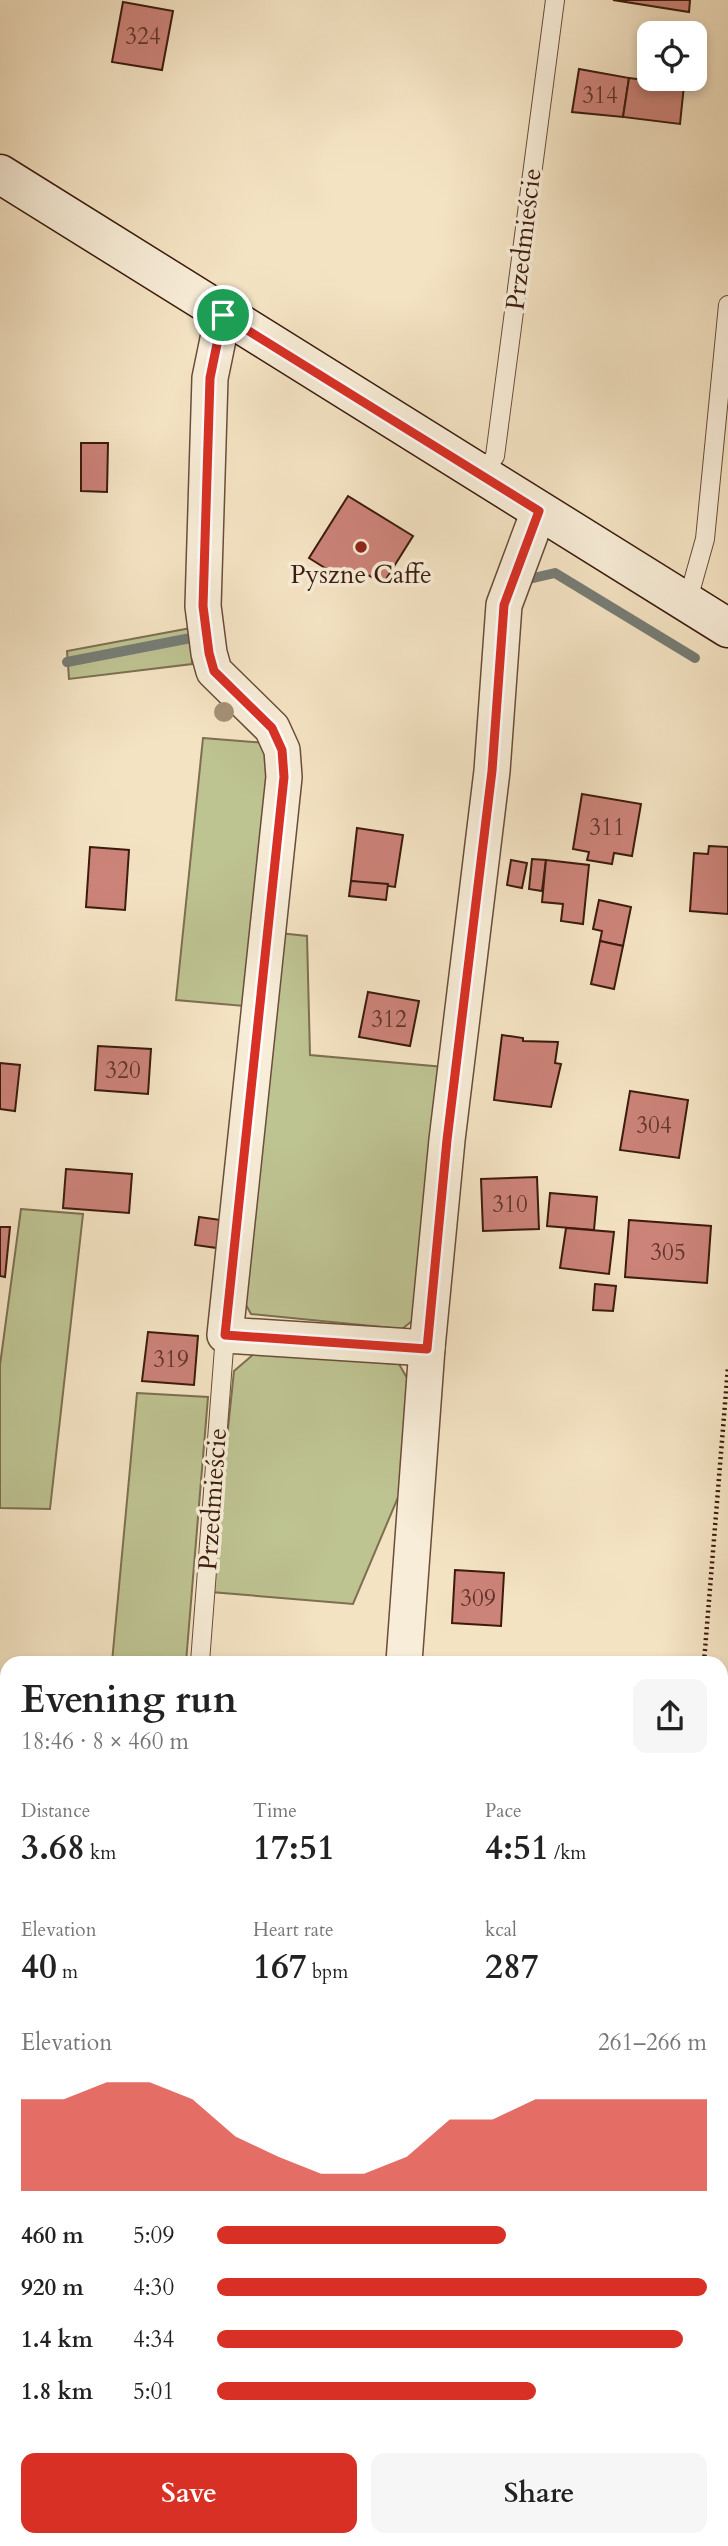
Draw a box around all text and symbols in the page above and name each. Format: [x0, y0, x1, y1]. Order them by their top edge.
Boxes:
house number: 324 [125, 21, 161, 52]
map controls [637, 21, 707, 91]
button: locate [637, 21, 707, 91]
house number: 314 [582, 80, 618, 111]
street label: Przedmieście [497, 166, 550, 312]
pin [193, 285, 253, 345]
icon: arrive [204, 296, 242, 334]
marker: Pyszne Caffe [353, 539, 369, 555]
place label: Pyszne Caffe [290, 557, 432, 592]
house number: 311 [589, 812, 625, 843]
house number: 312 [371, 1004, 407, 1035]
house number: 320 [105, 1055, 141, 1086]
house number: 304 [636, 1110, 672, 1141]
house number: 310 [492, 1189, 528, 1220]
house number: 305 [650, 1237, 686, 1268]
house number: 319 [153, 1344, 189, 1375]
street label: Przedmieście [190, 1427, 235, 1572]
house number: 309 [460, 1583, 496, 1614]
text: Evening run [21, 1674, 237, 1726]
button: share [633, 1679, 707, 1753]
text: 18:46 · 8 × 460 m [21, 1726, 189, 1757]
text: Distance [21, 1798, 90, 1824]
text: Time [253, 1798, 297, 1824]
text: Pace [485, 1798, 522, 1824]
text: 3.68 [21, 1824, 85, 1872]
text: 17:51 [253, 1824, 335, 1872]
text: 4:51 [485, 1824, 549, 1872]
text: km [85, 1840, 116, 1866]
text: /km [549, 1840, 586, 1866]
text: Elevation [21, 1917, 96, 1943]
text: Heart rate [253, 1917, 334, 1943]
text: kcal [485, 1917, 517, 1943]
text: 40 [21, 1943, 57, 1991]
text: 167 [253, 1943, 307, 1991]
text: 287 [485, 1943, 539, 1991]
text: m [57, 1959, 78, 1985]
text: bpm [307, 1959, 348, 1985]
text: Elevation [21, 2027, 112, 2058]
text: 261–266 m [598, 2027, 707, 2058]
text: 460 m [21, 2220, 84, 2251]
text: 5:09 [133, 2220, 174, 2251]
text: 920 m [21, 2272, 84, 2303]
text: 4:30 [133, 2272, 174, 2303]
text: 1.4 km [21, 2324, 93, 2355]
text: 4:34 [133, 2324, 174, 2355]
text: 1.8 km [21, 2376, 93, 2407]
text: 5:01 [133, 2376, 174, 2407]
button: Save [21, 2453, 357, 2533]
button: Share [371, 2453, 707, 2533]

